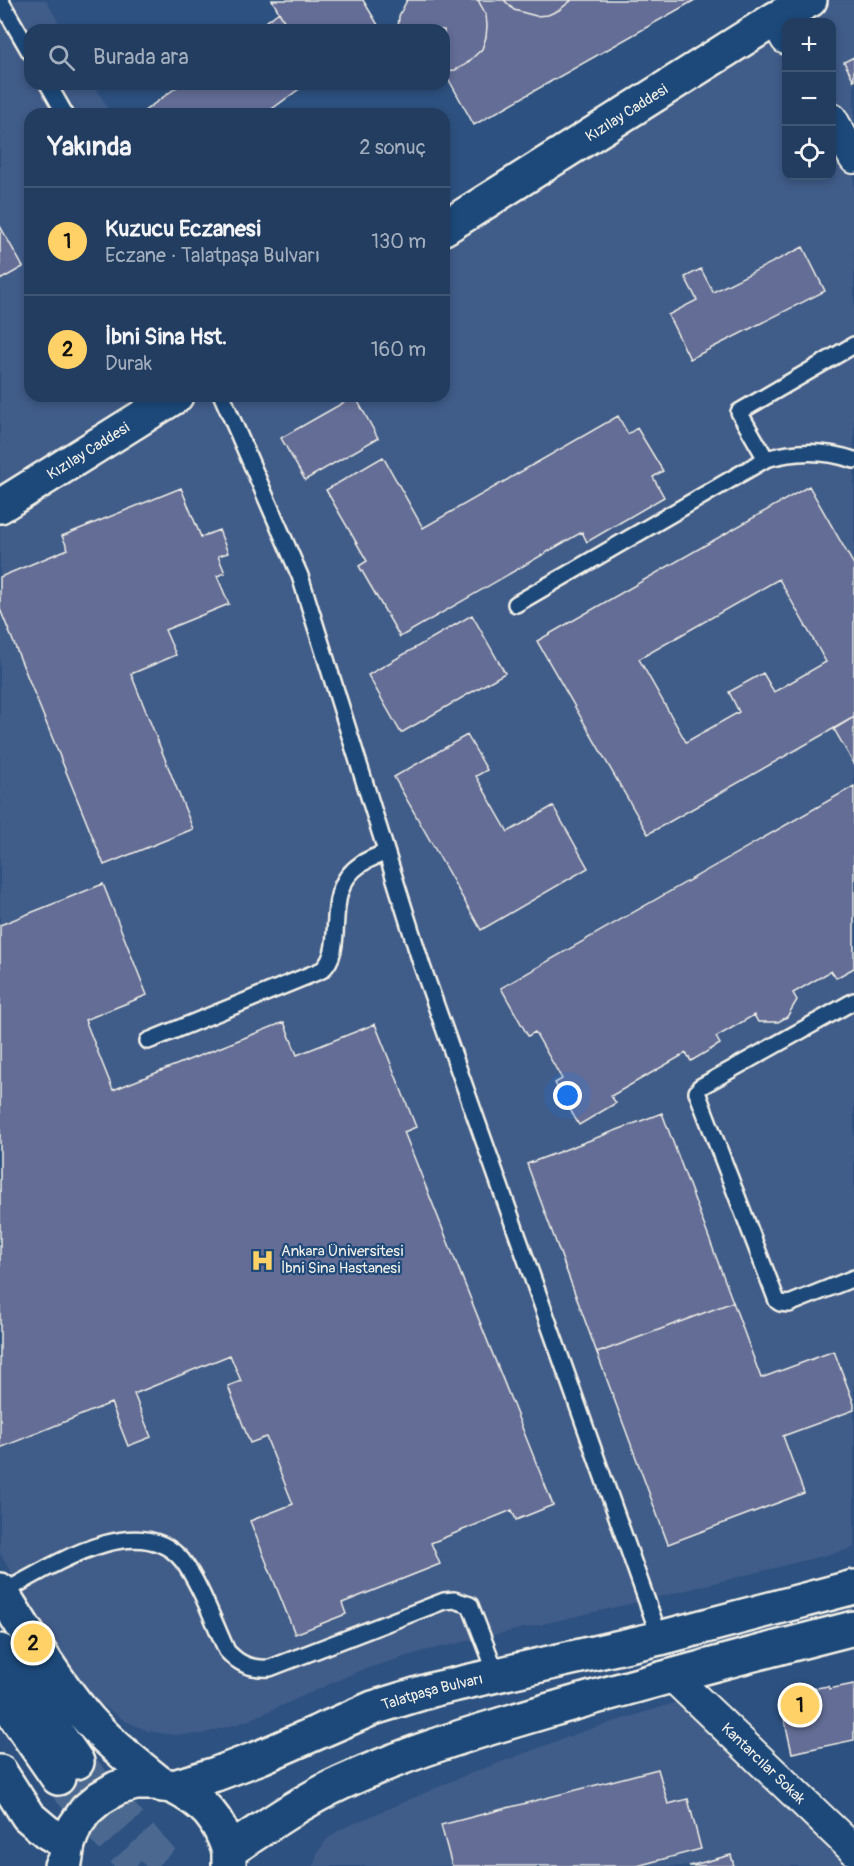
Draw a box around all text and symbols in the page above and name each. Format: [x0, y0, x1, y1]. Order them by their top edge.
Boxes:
map controls [782, 18, 836, 180]
button: + [782, 18, 836, 72]
search box [24, 24, 450, 90]
icon: search [45, 41, 78, 74]
text: Burada ara [93, 43, 189, 71]
button: − [782, 72, 836, 126]
street label: Kızılay Caddesi [582, 80, 672, 146]
button: locate [782, 126, 836, 180]
text: Yakında [48, 131, 132, 163]
text: 2 sonuç [359, 135, 426, 160]
text: Kuzucu Eczanesi [105, 215, 261, 243]
text: 1 [64, 229, 71, 254]
text: 130 m [371, 229, 426, 254]
text: Eczane · Talatpaşa Bulvarı [105, 243, 320, 268]
text: İbni Sina Hst. [105, 323, 227, 351]
text: 2 [62, 337, 73, 362]
text: 160 m [371, 337, 426, 362]
text: Durak [105, 351, 152, 376]
street label: Kızılay Caddesi [44, 418, 133, 484]
your location [553, 1081, 582, 1110]
place label: Ankara Üniversitesi İbni Sina Hastanesi [281, 1242, 403, 1278]
hospital icon: Ankara Üniversitesi İbni Sina Hastanesi [250, 1247, 276, 1273]
pin: 2 [14, 1620, 52, 1666]
street label: Talatpaşa Bulvarı [379, 1669, 485, 1715]
pin: 1 [780, 1682, 820, 1728]
street label: Kantarcılar Sokak [717, 1719, 810, 1809]

